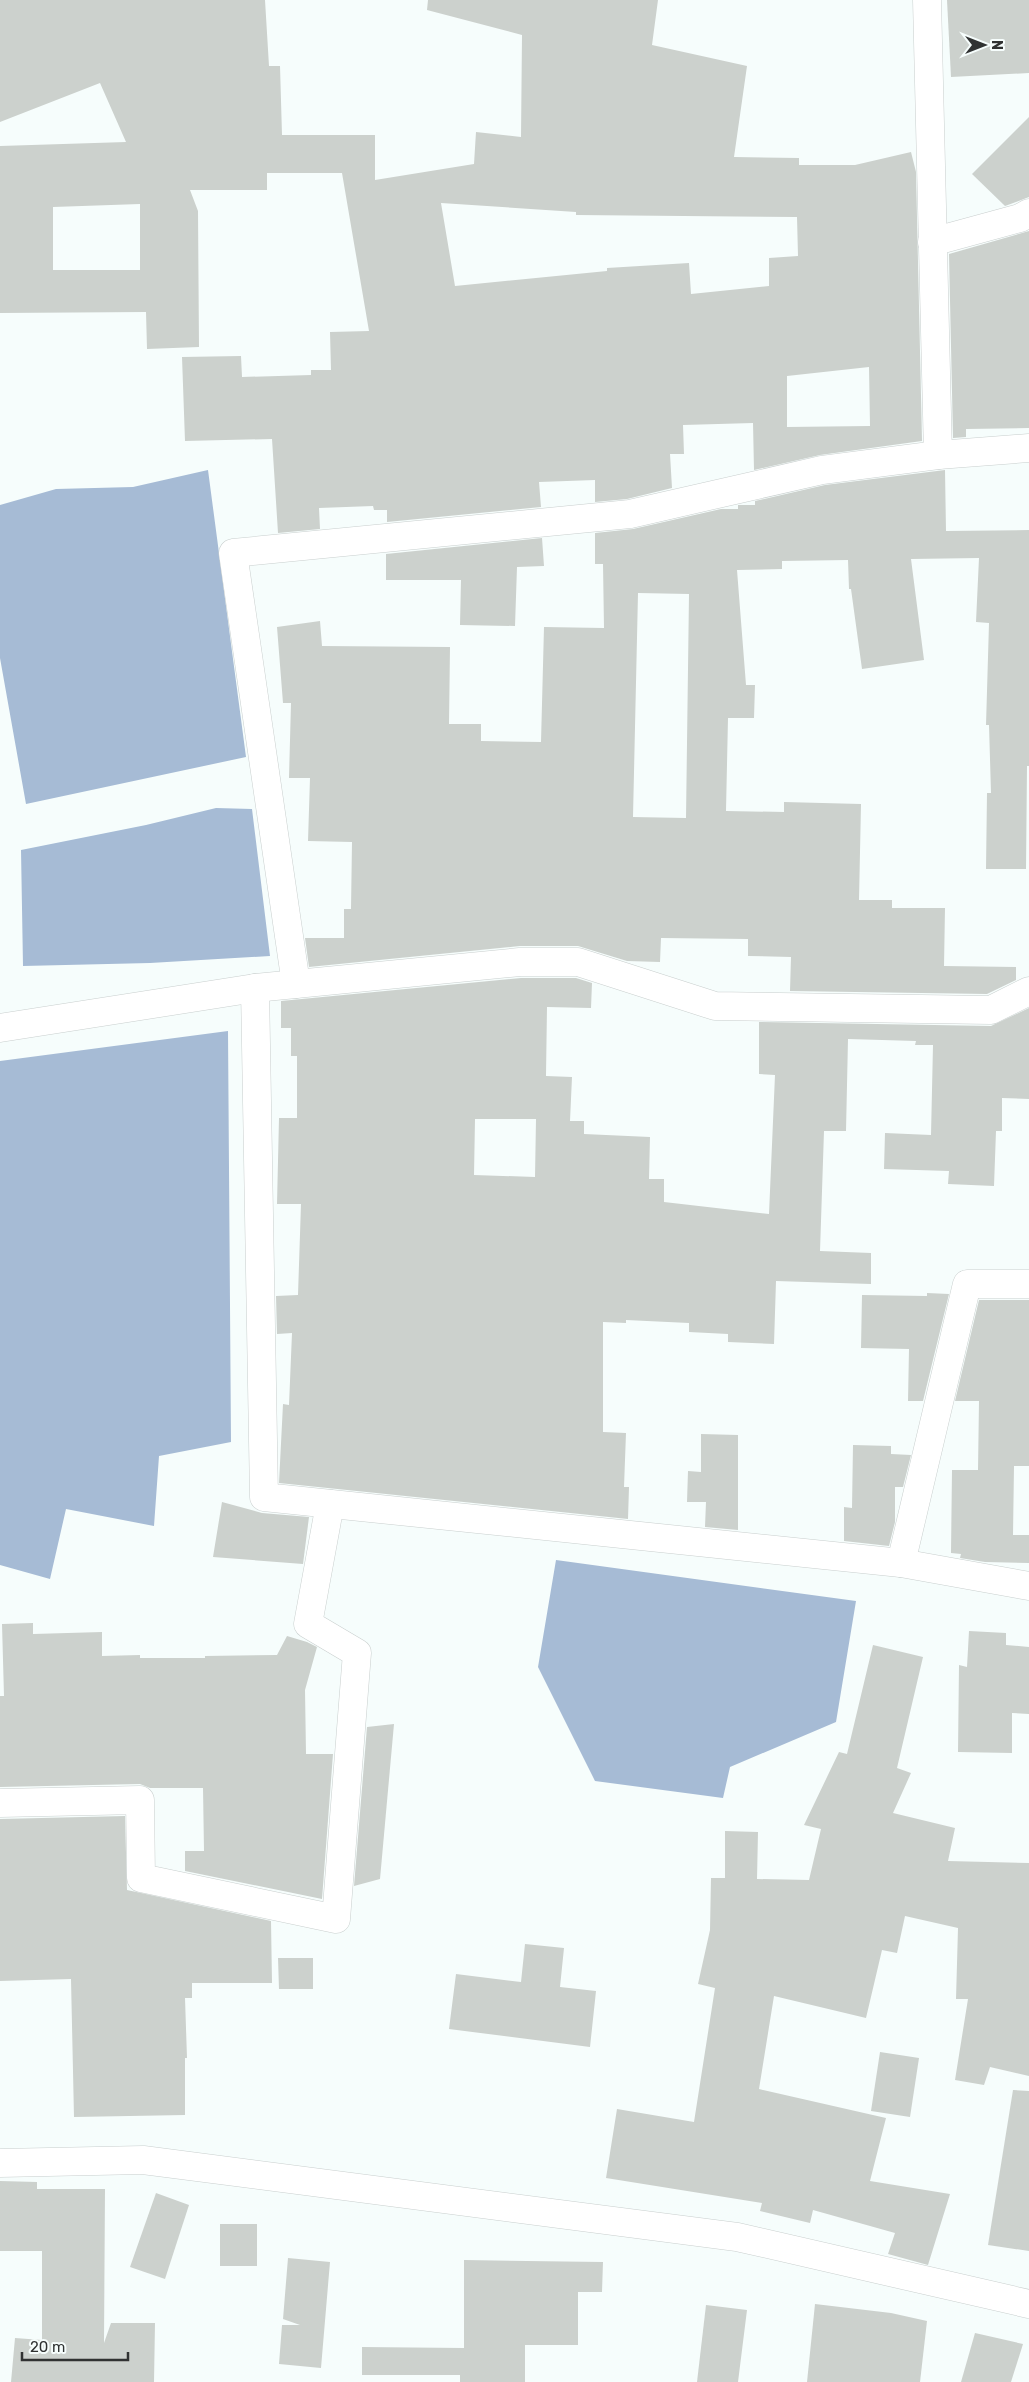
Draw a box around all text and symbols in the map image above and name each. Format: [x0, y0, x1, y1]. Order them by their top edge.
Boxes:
north arrow [959, 20, 1009, 70]
text: N [988, 40, 1005, 50]
scale bar [22, 2330, 129, 2362]
text: 20 m [30, 2338, 65, 2356]

